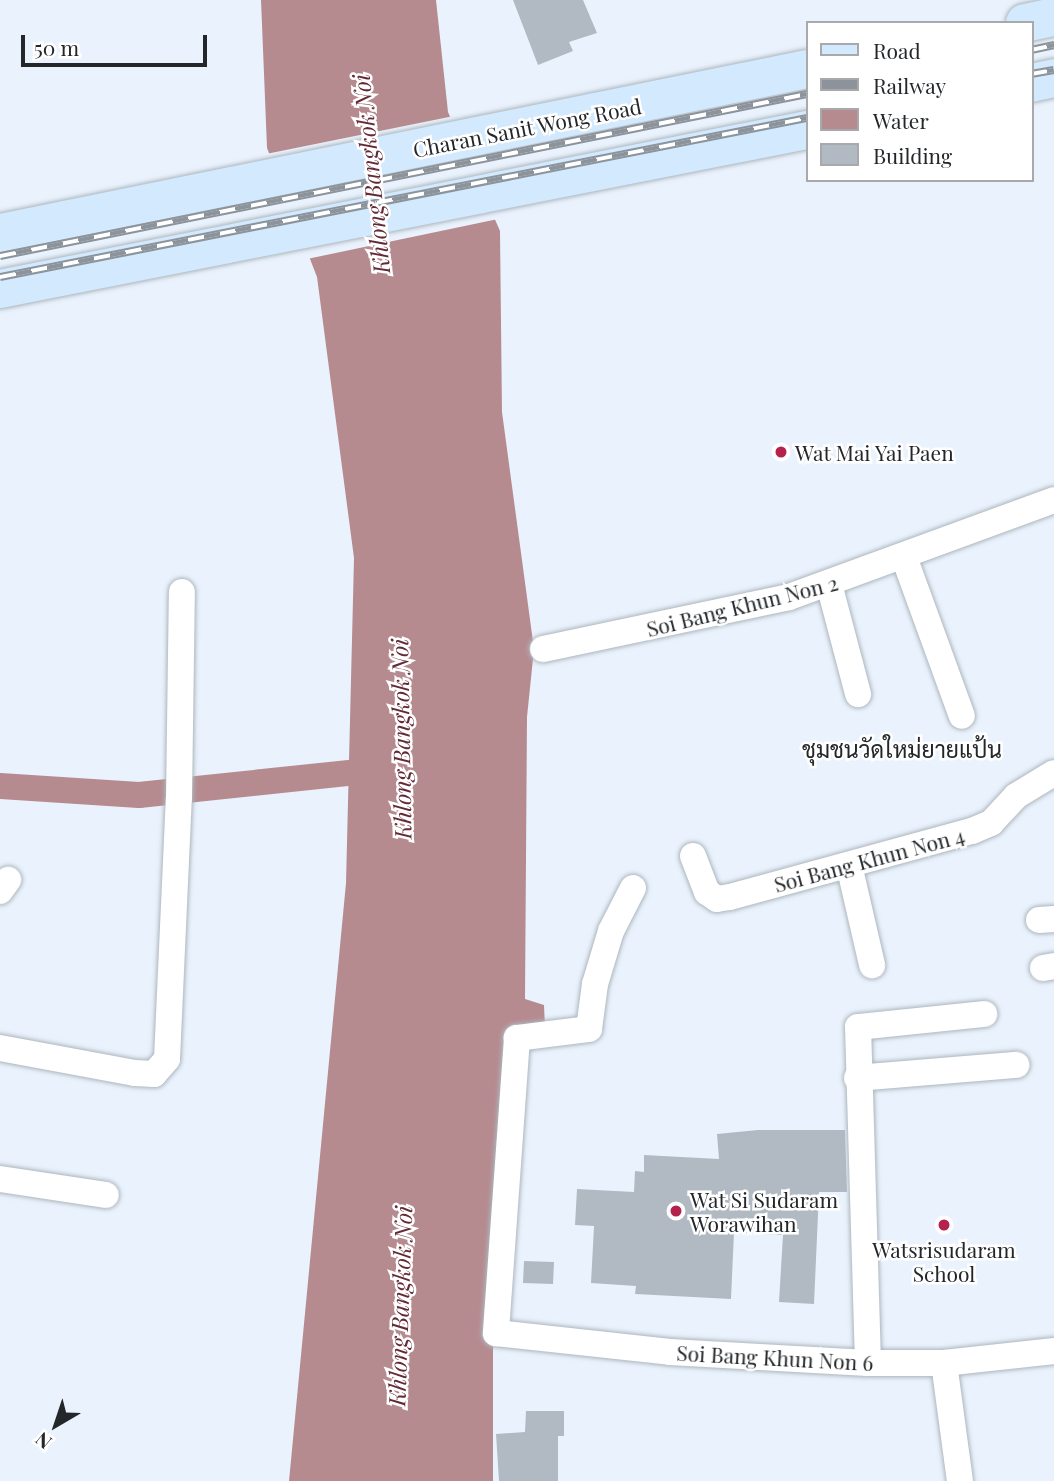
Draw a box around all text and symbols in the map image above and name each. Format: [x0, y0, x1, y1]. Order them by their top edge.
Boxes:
scale bar [24, 21, 210, 65]
legend [806, 21, 1033, 182]
text: 50 m [34, 33, 79, 61]
text: Road [873, 36, 921, 64]
text: Railway [873, 71, 946, 99]
water label: Khlong Bangkok Noi [347, 73, 395, 275]
street label: Charan Sanit Wong Road [410, 92, 644, 162]
text: Water [873, 106, 929, 134]
text: Building [873, 141, 952, 169]
place label: Wat Mai Yai Paen [795, 439, 955, 465]
marker: Wat Mai Yai Paen [773, 444, 789, 460]
street label: Soi Bang Khun Non 2 [644, 569, 840, 641]
water label: Khlong Bangkok Noi [385, 639, 417, 839]
district label: ชุมชนวัดใหม่ยายแป้น [802, 735, 1002, 763]
street label: Soi Bang Khun Non 4 [771, 821, 967, 897]
place label: Wat Si Sudaram Worawihan [690, 1186, 838, 1236]
marker: Wat Si Sudaram Worawihan [668, 1203, 684, 1219]
water label: Khlong Bangkok Noi [383, 1205, 417, 1407]
marker: Watsrisudaram School [936, 1217, 952, 1233]
place label: Watsrisudaram School [872, 1236, 1016, 1286]
street label: Soi Bang Khun Non 6 [676, 1339, 874, 1375]
north arrow [21, 1390, 91, 1460]
text: N [29, 1427, 56, 1456]

